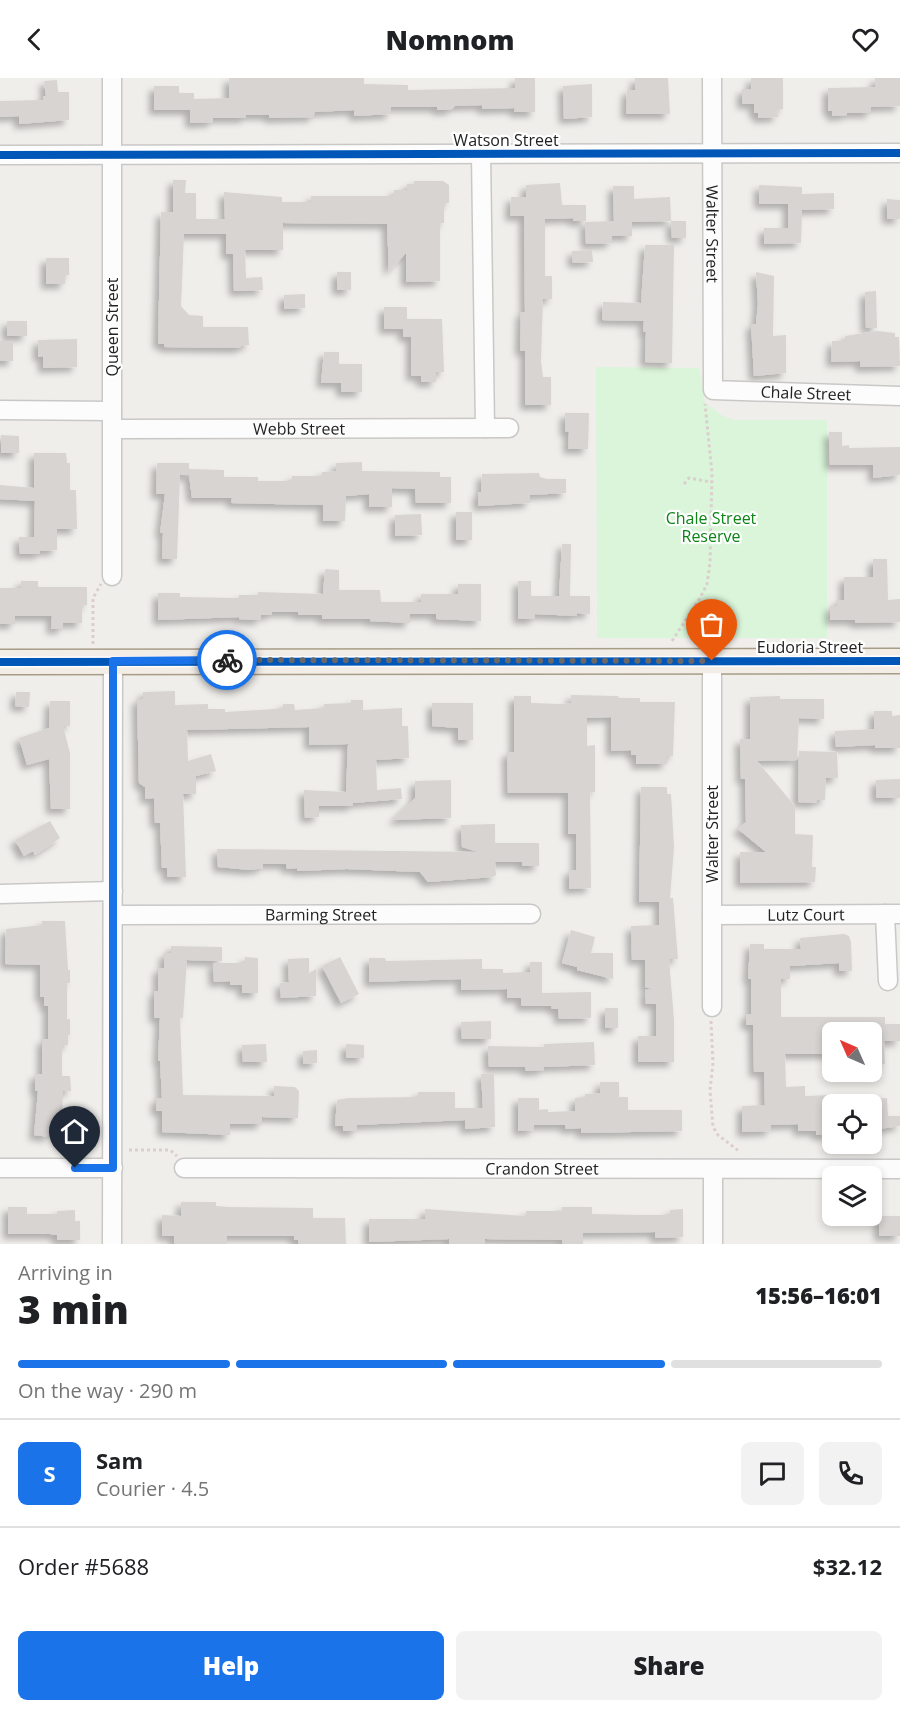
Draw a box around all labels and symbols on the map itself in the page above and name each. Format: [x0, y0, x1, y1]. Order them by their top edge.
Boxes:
street label: Watson Street [453, 129, 559, 151]
street label: Walter Street [701, 185, 724, 283]
street label: Queen Street [101, 277, 123, 376]
street label: Chale Street [760, 381, 852, 405]
street label: Webb Street [253, 417, 345, 440]
park label: Chale Street Reserve [666, 507, 757, 547]
pin [686, 599, 737, 661]
courier [197, 630, 257, 690]
street label: Eudoria Street [757, 636, 864, 658]
street label: Walter Street [701, 785, 723, 883]
street label: Barming Street [265, 903, 377, 926]
street label: Lutz Court [767, 903, 845, 926]
north arrow [822, 1022, 882, 1082]
pin [49, 1106, 100, 1168]
street label: Crandon Street [485, 1157, 599, 1180]

